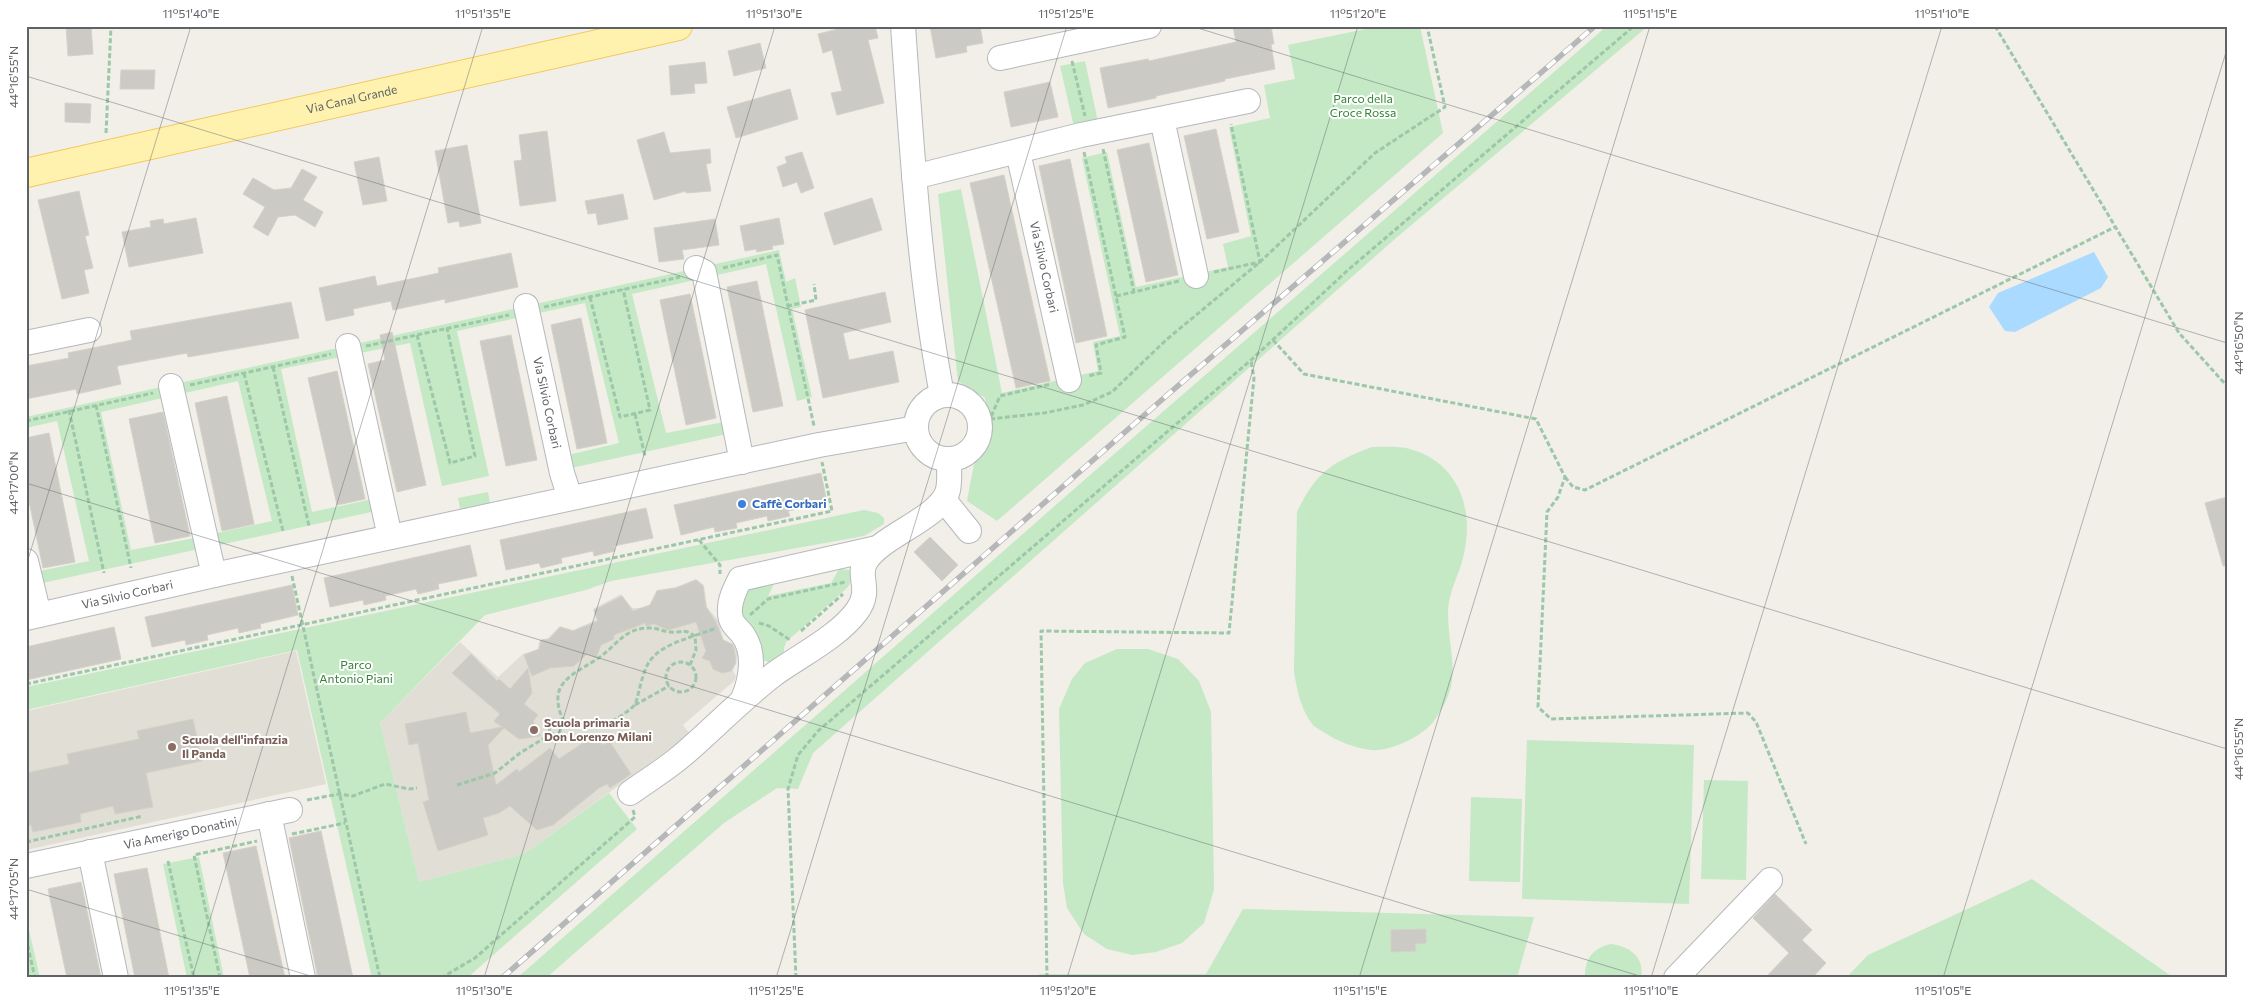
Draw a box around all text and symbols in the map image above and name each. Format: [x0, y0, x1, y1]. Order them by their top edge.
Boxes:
text: 11°51'40"E [162, 6, 220, 20]
text: 11°51'35"E [455, 6, 511, 20]
text: 11°51'30"E [746, 6, 802, 20]
text: 11°51'25"E [1038, 6, 1094, 20]
text: 11°51'20"E [1330, 6, 1386, 20]
text: 11°51'15"E [1623, 6, 1677, 20]
text: 11°51'10"E [1915, 6, 1970, 20]
text: 44°16'55"N [6, 46, 20, 108]
street label: Via Canal Grande [305, 82, 398, 116]
park label: Parco della Croce Rossa [1330, 91, 1396, 119]
street label: Via Silvio Corbari [1028, 220, 1062, 314]
text: 44°16'50"N [2231, 311, 2245, 375]
street label: Via Silvio Corbari [531, 355, 565, 450]
text: 44°17'00"N [6, 451, 20, 515]
place label: Caffè Corbari [752, 496, 826, 510]
marker: Caffè Corbari [736, 498, 748, 510]
street label: Via Silvio Corbari [80, 577, 174, 611]
park label: Parco Antonio Piani [319, 657, 393, 685]
place label: Scuola primaria Don Lorenzo Milani [544, 715, 652, 743]
text: 44°16'55"N [2231, 718, 2245, 780]
marker: Scuola primaria Don Lorenzo Milani [528, 724, 540, 736]
place label: Scuola dell'infanzia Il Panda [182, 732, 288, 760]
marker: Scuola dell'infanzia Il Panda [166, 741, 178, 753]
street label: Via Amerigo Donatini [122, 813, 239, 851]
text: 44°17'05"N [6, 858, 20, 920]
text: 11°51'35"E [164, 983, 220, 997]
text: 11°51'30"E [456, 983, 512, 997]
text: 11°51'25"E [748, 983, 804, 997]
text: 11°51'20"E [1040, 983, 1096, 997]
text: 11°51'15"E [1333, 983, 1387, 997]
text: 11°51'10"E [1624, 983, 1679, 997]
text: 11°51'05"E [1915, 983, 1971, 997]

